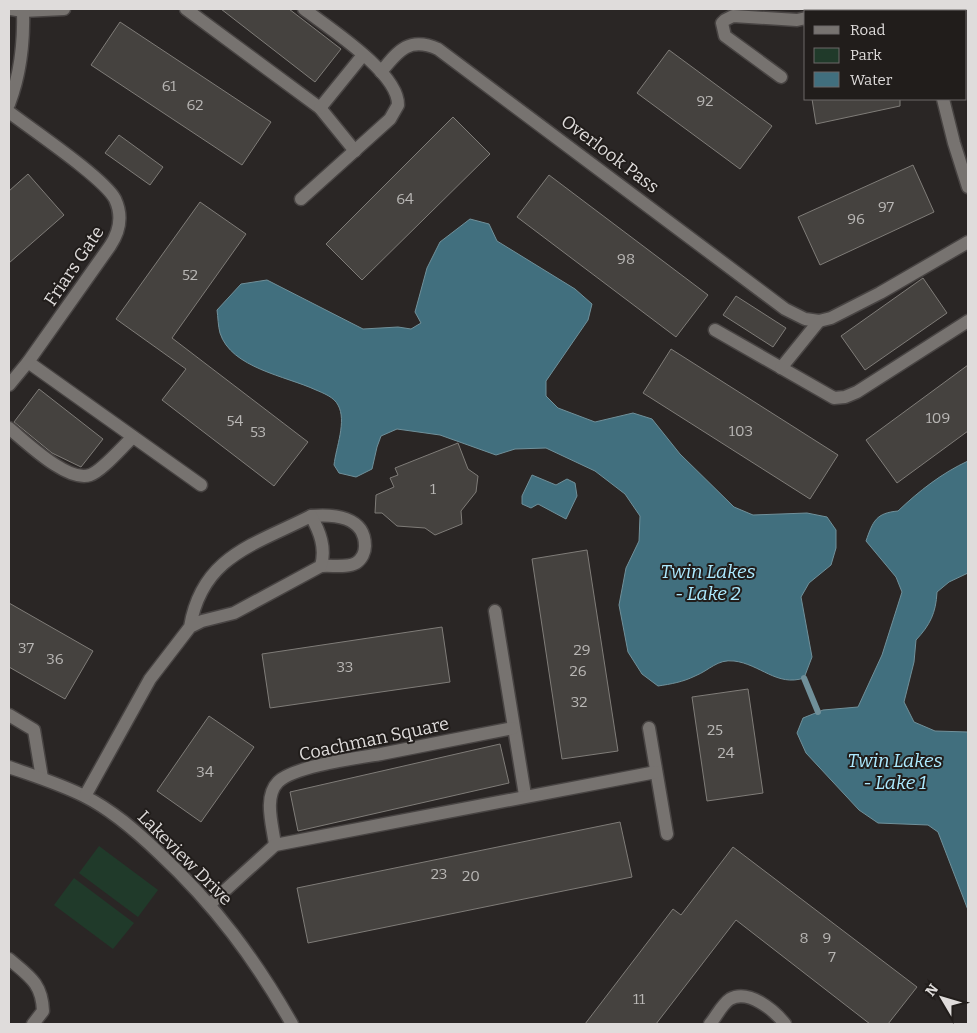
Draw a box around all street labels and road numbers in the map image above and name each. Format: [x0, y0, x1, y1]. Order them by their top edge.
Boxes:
street label: Overlook Pass [557, 110, 663, 198]
street label: Friars Gate [39, 222, 109, 310]
street label: Coachman Square [297, 712, 451, 766]
street label: Lakeview Drive [133, 806, 237, 910]

